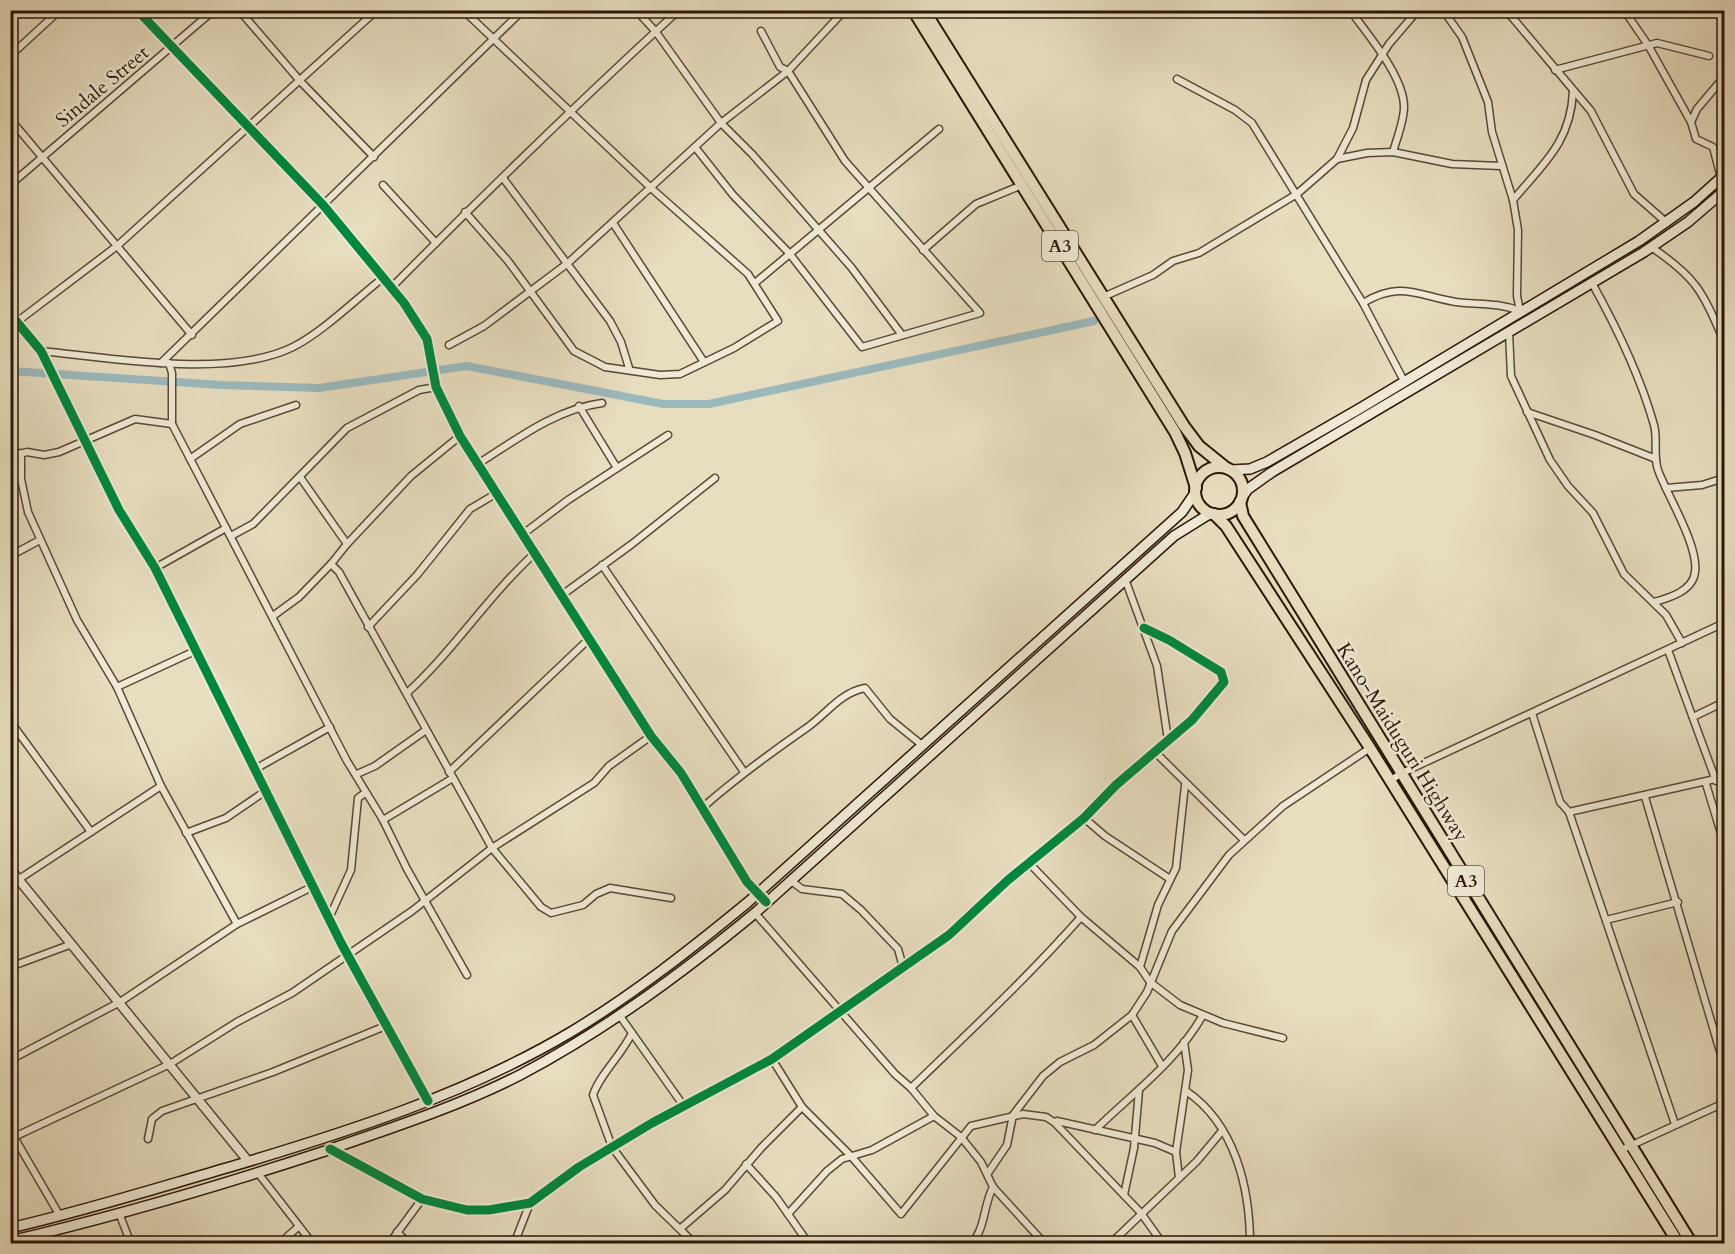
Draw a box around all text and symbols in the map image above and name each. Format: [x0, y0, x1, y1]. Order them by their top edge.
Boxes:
street label: Sindale Street [50, 39, 155, 133]
road number: A3 [1042, 231, 1078, 261]
street label: Kano-Maiduguri Highway [1330, 638, 1475, 847]
road number: A3 [1448, 866, 1484, 896]

